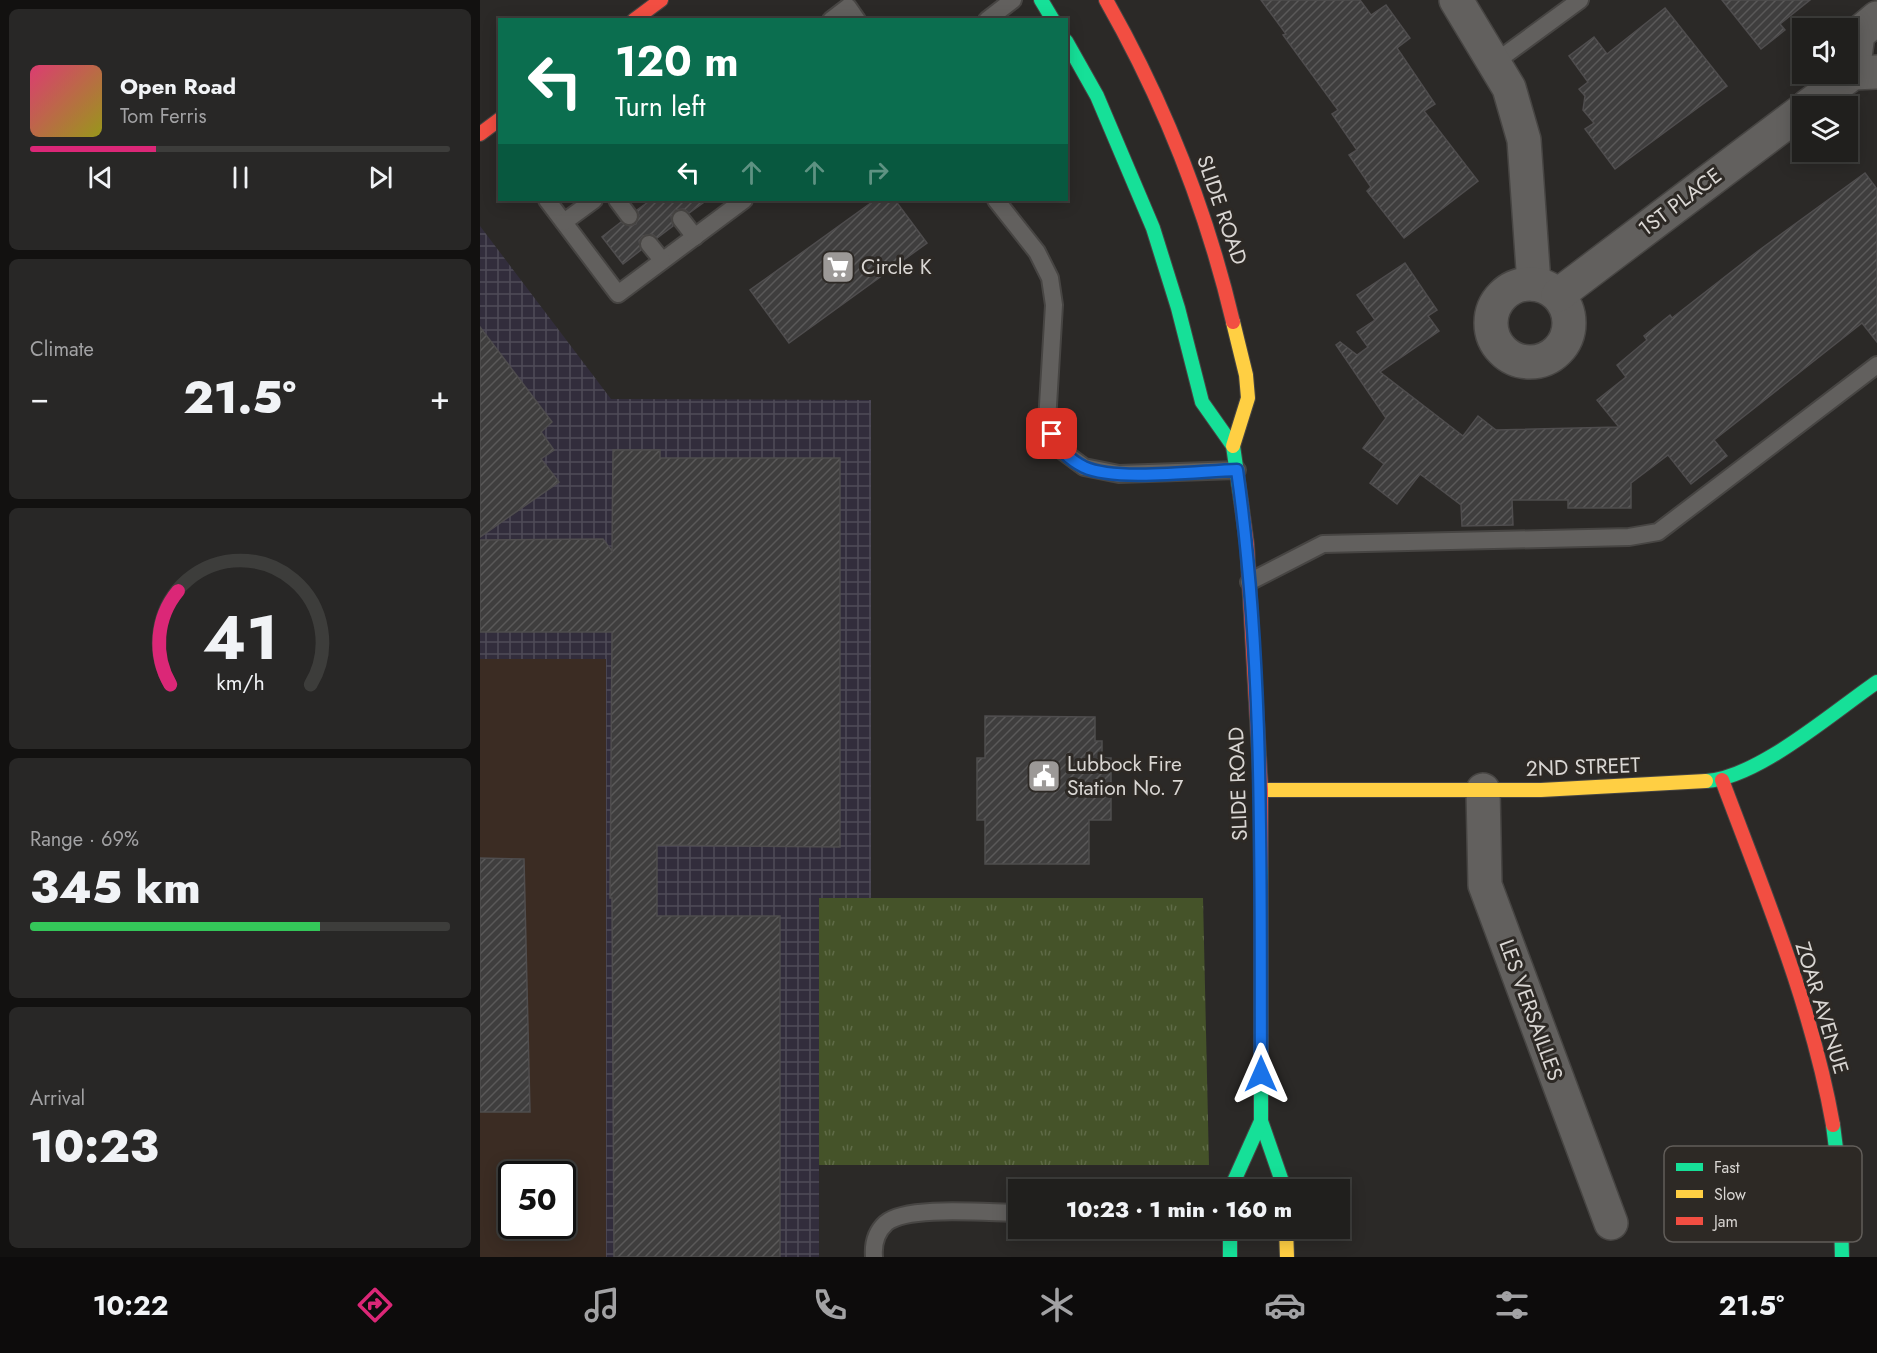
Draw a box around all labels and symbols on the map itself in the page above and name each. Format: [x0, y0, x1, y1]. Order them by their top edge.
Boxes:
street label: SLIDE ROAD [1189, 151, 1255, 269]
street label: 1ST PLACE [1632, 161, 1728, 243]
supermarket icon: Circle K [820, 249, 856, 285]
place label: Circle K [861, 252, 932, 282]
pin [1026, 408, 1077, 459]
street label: SLIDE ROAD [1221, 726, 1255, 842]
place label: Lubbock Fire Station No. 7 [1067, 749, 1183, 803]
street label: 2ND STREET [1525, 750, 1641, 784]
public building icon: Lubbock Fire Station No. 7 [1026, 758, 1062, 794]
street label: LES VERSAILLES [1492, 935, 1570, 1085]
street label: ZOAR AVENUE [1788, 938, 1856, 1078]
position arrow [1229, 1042, 1293, 1106]
legend [1664, 1146, 1862, 1242]
text: Fast [1714, 1156, 1740, 1179]
speed limit sign: 50 [498, 1161, 576, 1239]
text: Slow [1714, 1183, 1746, 1206]
text: Jam [1712, 1210, 1738, 1233]

